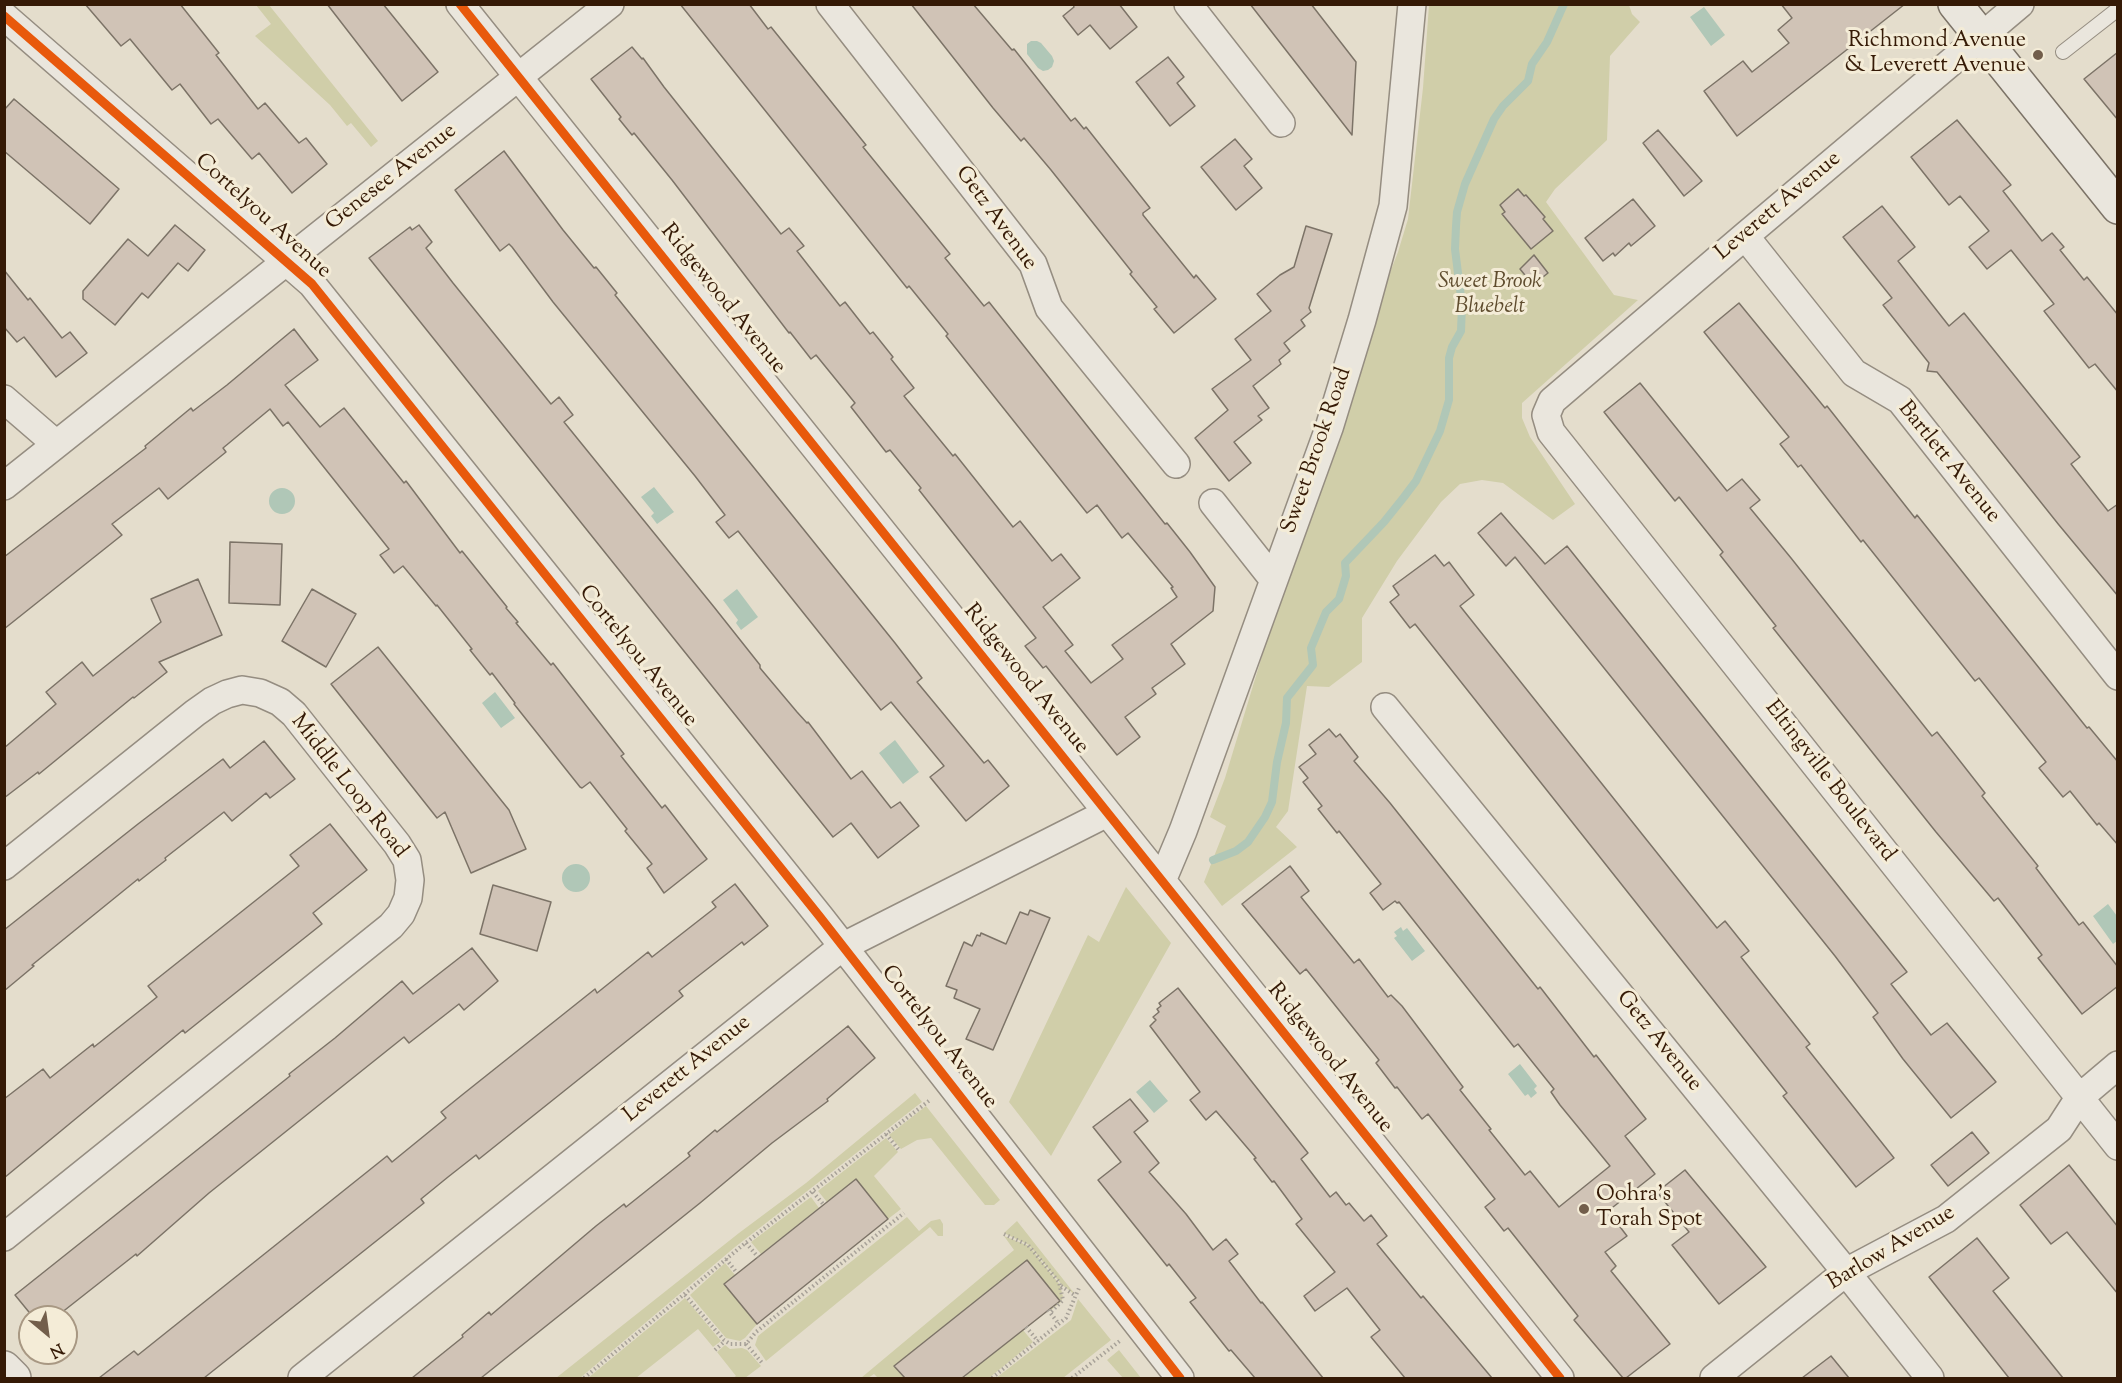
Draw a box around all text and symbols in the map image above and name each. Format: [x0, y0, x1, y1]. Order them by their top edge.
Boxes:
place label: Richmond Avenue & Leverett Avenue [1845, 29, 2026, 80]
marker: Richmond Avenue & Leverett Avenue [2031, 48, 2045, 62]
street label: Genesee Avenue [321, 119, 463, 237]
street label: Leverett Avenue [1711, 147, 1847, 267]
street label: Cortelyou Avenue [188, 149, 336, 285]
street label: Getz Avenue [948, 162, 1042, 276]
street label: Ridgewood Avenue [653, 220, 791, 380]
park label: Sweet Brook Bluebelt [1438, 270, 1542, 322]
street label: Sweet Brook Road [1277, 365, 1359, 537]
street label: Bartlett Avenue [1891, 397, 2005, 529]
street label: Cortelyou Avenue [572, 581, 702, 733]
street label: Ridgewood Avenue [956, 600, 1094, 760]
street label: Eltingville Boulevard [1758, 696, 1900, 868]
street label: Middle Loop Road [284, 710, 412, 864]
street label: Cortelyou Avenue [874, 961, 1002, 1115]
street label: Ridgewood Avenue [1260, 979, 1398, 1139]
street label: Getz Avenue [1609, 986, 1707, 1098]
street label: Leverett Avenue [619, 1011, 757, 1129]
place label: Oohra's Torah Spot [1596, 1183, 1702, 1234]
street label: Barlow Avenue [1824, 1201, 1960, 1297]
marker: Oohra's Torah Spot [1577, 1202, 1591, 1216]
north arrow [18, 1305, 78, 1365]
text: N [45, 1336, 67, 1363]

